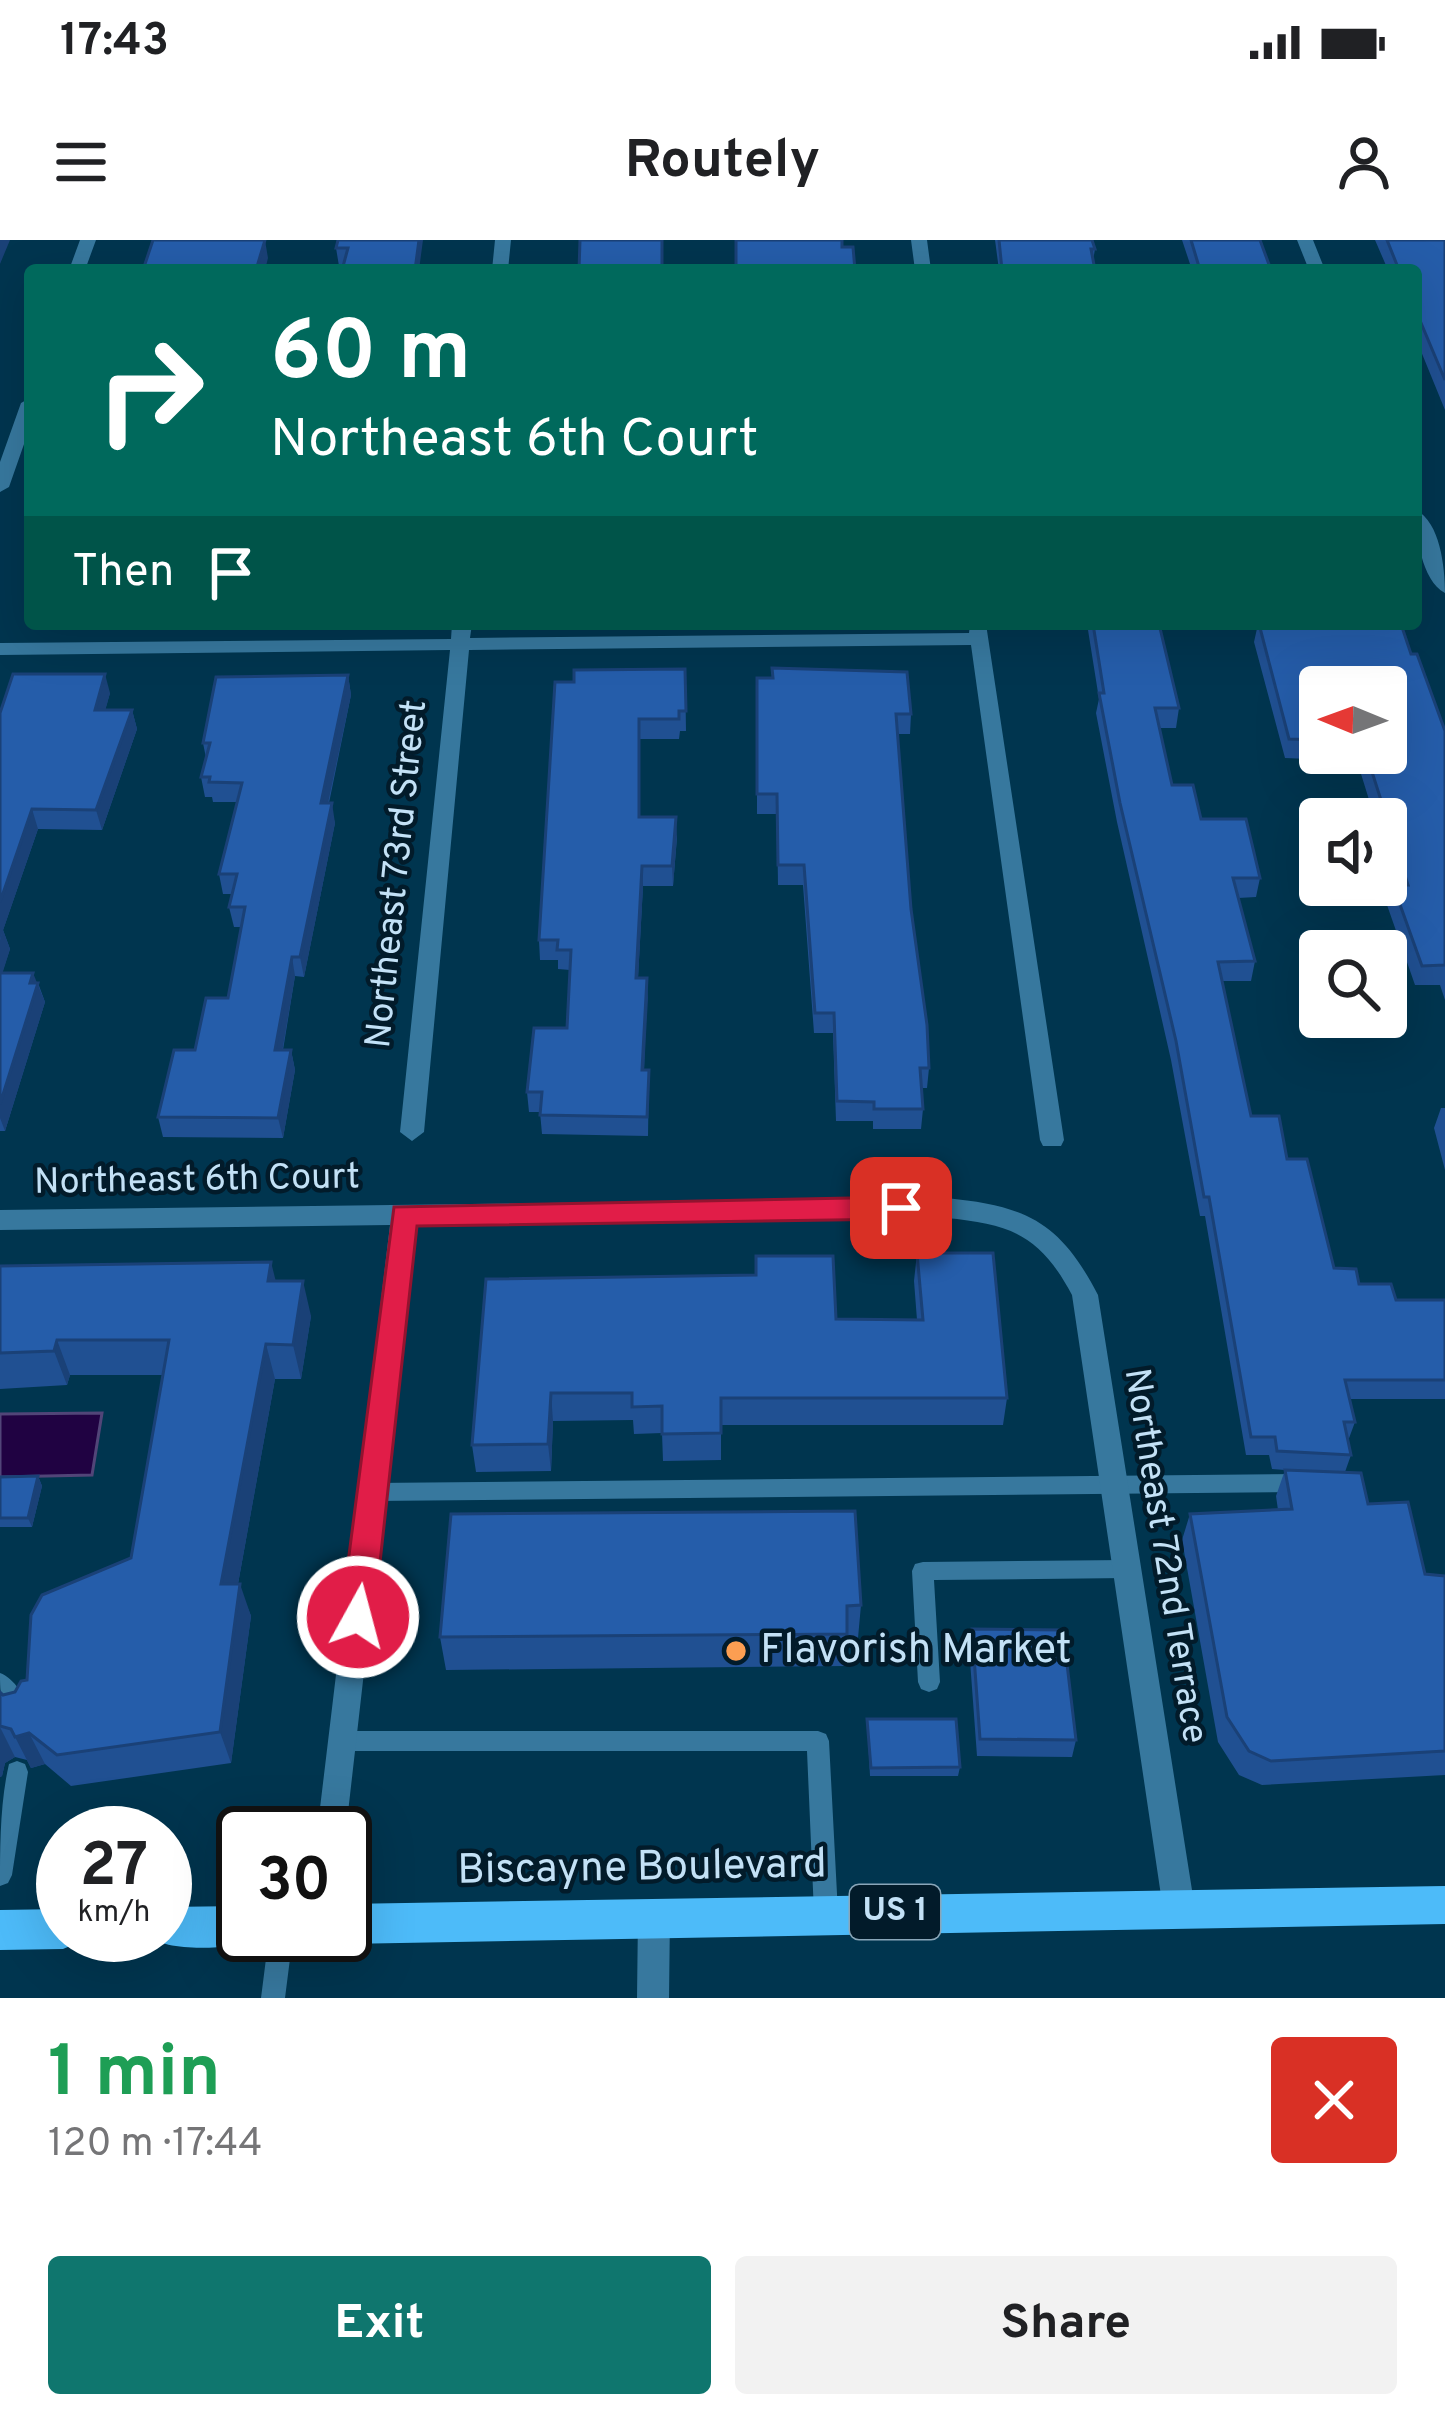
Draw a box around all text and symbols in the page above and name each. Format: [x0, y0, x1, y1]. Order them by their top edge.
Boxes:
text: 17:43 [60, 14, 169, 71]
text: Routely [625, 128, 820, 197]
icon: menu [48, 129, 114, 195]
icon: person [1331, 129, 1397, 195]
text: 60 m [270, 303, 471, 409]
icon: right [72, 312, 228, 468]
text: Northeast 6th Court [270, 407, 759, 476]
icon: arrive [198, 540, 264, 606]
text: Then [72, 545, 174, 602]
north arrow [1299, 666, 1407, 774]
map controls [1299, 666, 1407, 1038]
street label: Northeast 73rd Street [357, 698, 439, 1050]
button: sound [1299, 798, 1407, 906]
button: search [1299, 930, 1407, 1038]
street label: Northeast 6th Court [34, 1155, 360, 1207]
pin [850, 1157, 952, 1259]
icon: arrive [868, 1175, 934, 1241]
street label: Northeast 72nd Terrace [1112, 1365, 1216, 1747]
position arrow [295, 1554, 421, 1680]
place label: Flavorish Market [760, 1625, 1072, 1678]
marker: Flavorish Market [723, 1638, 749, 1664]
speed limit sign: 30 [216, 1806, 372, 1962]
text: 27 [80, 1831, 148, 1907]
street label: Biscayne Boulevard [457, 1839, 827, 1899]
road number: US 1 [850, 1885, 940, 1939]
text: km/h [78, 1895, 150, 1932]
text: 1 min [48, 2030, 221, 2122]
button: close [1271, 2037, 1397, 2163]
text: 120 m · 17:44 [48, 2121, 262, 2170]
button: Exit [48, 2256, 711, 2394]
button: Share [735, 2256, 1397, 2394]

